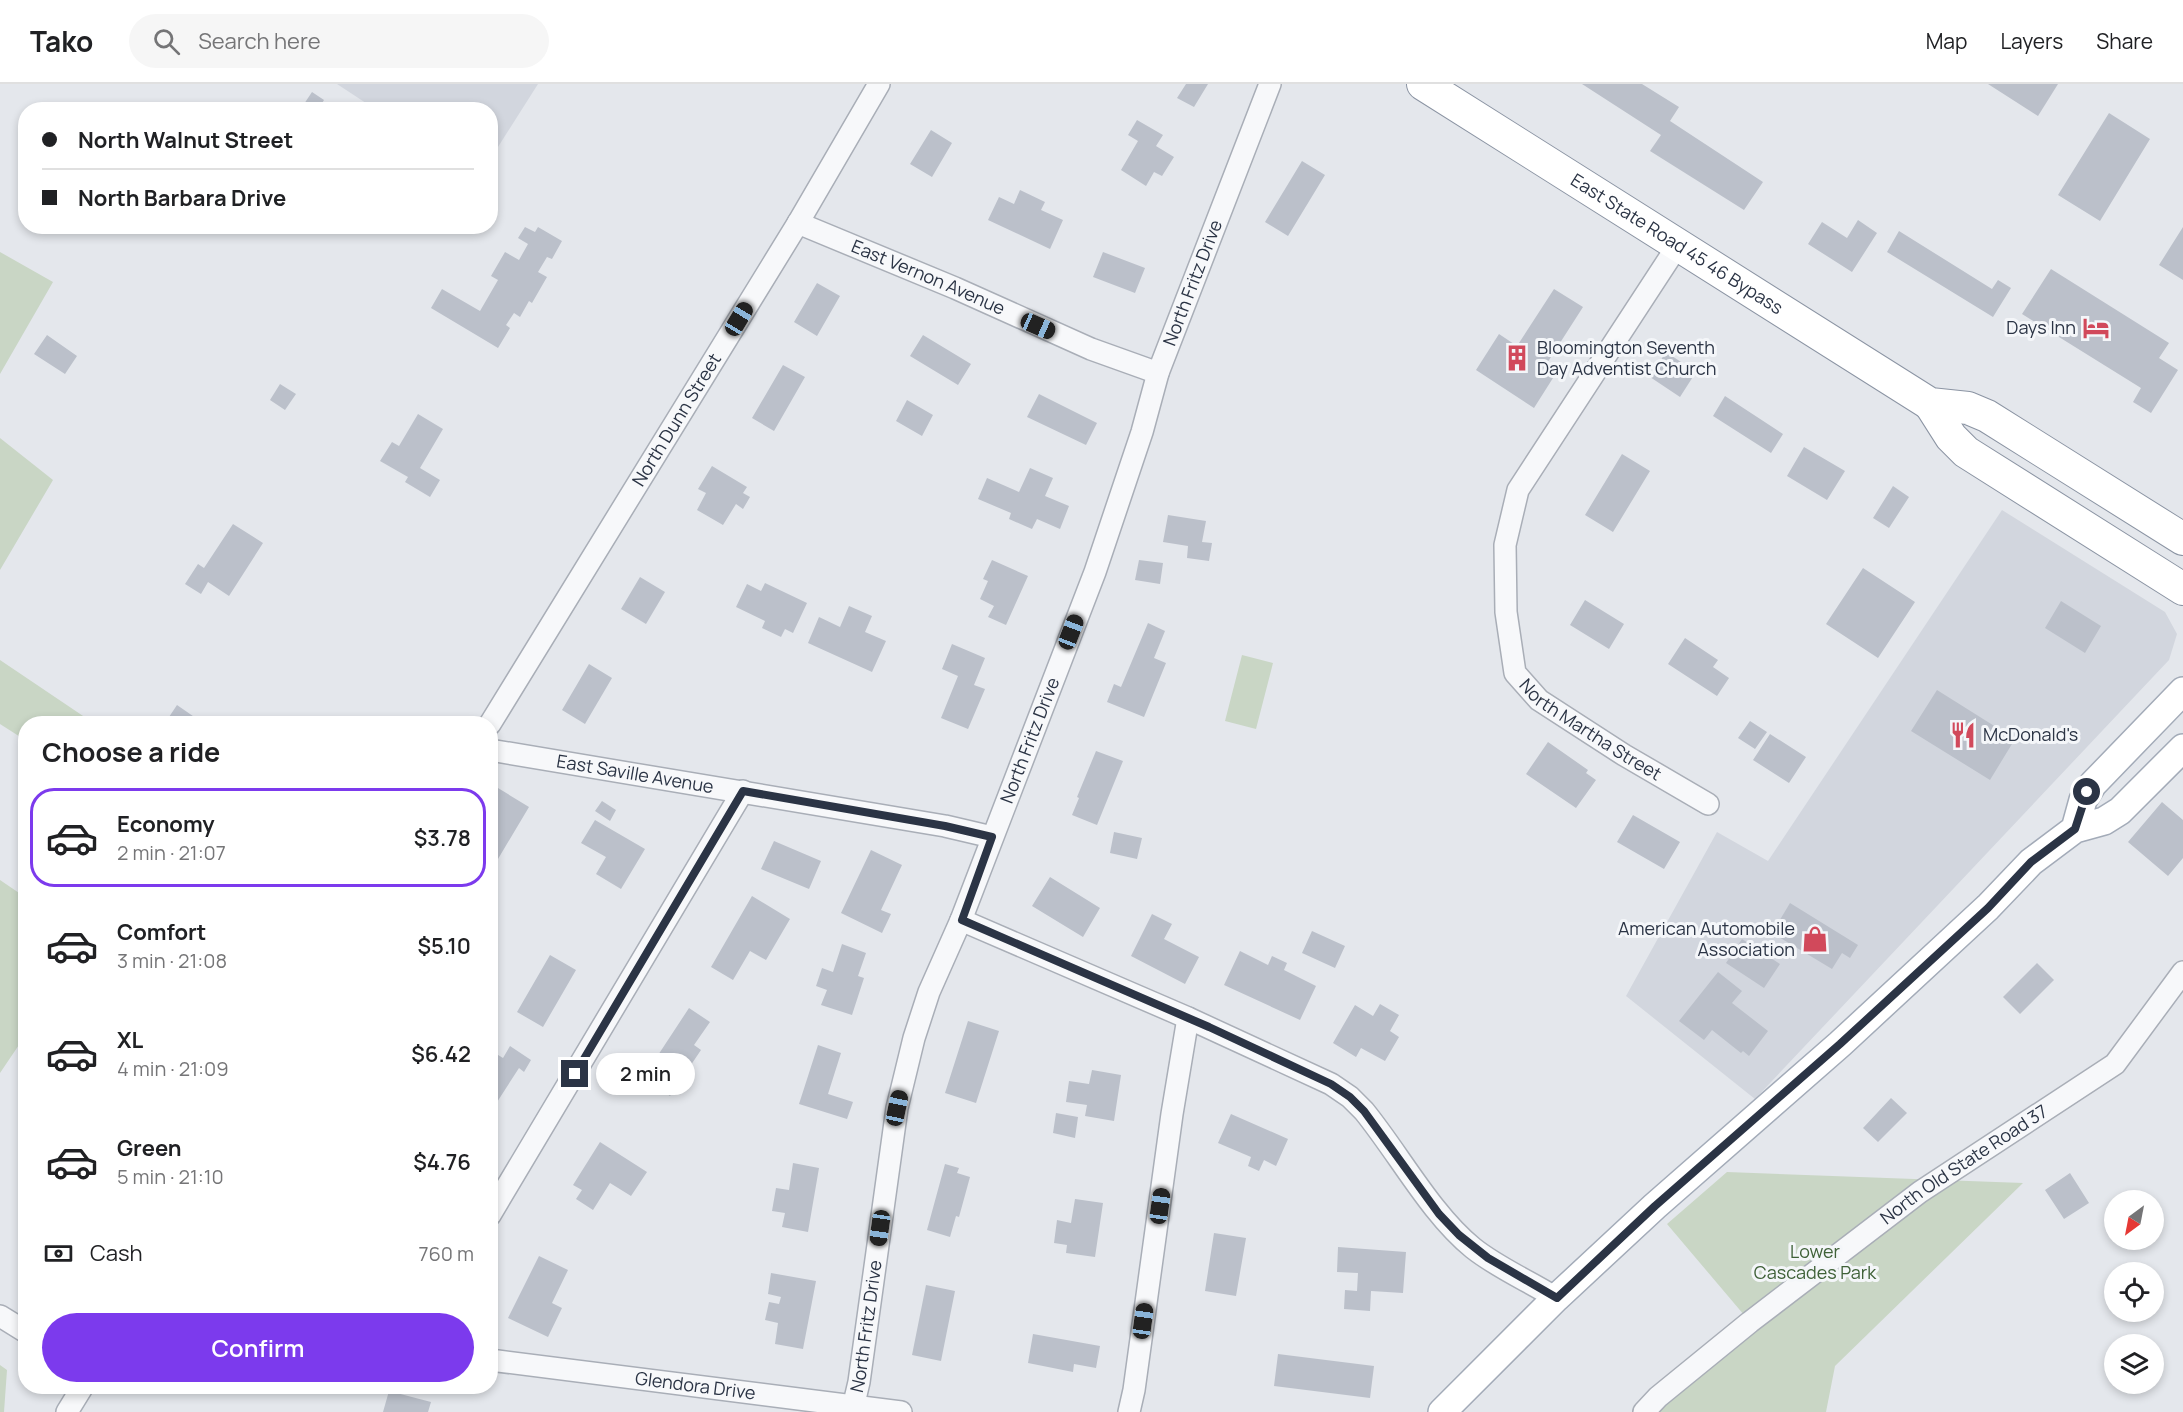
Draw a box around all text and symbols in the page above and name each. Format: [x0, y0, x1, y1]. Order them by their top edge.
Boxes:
search box [129, 14, 549, 68]
text: Tako [30, 22, 93, 60]
icon: search [150, 25, 183, 58]
text: Search here [198, 26, 321, 56]
text: Map [1926, 27, 1967, 55]
text: Layers [2000, 27, 2063, 55]
text: Share [2096, 27, 2153, 55]
text: North Walnut Street [78, 125, 293, 155]
street label: East State Road 45 46 Bypass [1567, 167, 1788, 319]
text: North Barbara Drive [78, 183, 286, 213]
street label: North Fritz Drive [1157, 216, 1227, 349]
street label: East Vernon Avenue [848, 233, 1009, 320]
car [722, 299, 756, 339]
car [1018, 310, 1058, 342]
hotel icon: Days Inn [2081, 313, 2111, 343]
place label: Days Inn [2006, 315, 2076, 339]
place label: Bloomington Seventh Day Adventist Church [1537, 335, 1716, 380]
building icon: Bloomington Seventh Day Adventist Church [1502, 343, 1532, 373]
street label: North Dunn Street [626, 348, 726, 490]
car [1056, 612, 1086, 652]
street label: North Martha Street [1515, 673, 1666, 785]
street label: North Fritz Drive [994, 674, 1064, 807]
restaurant icon: McDonald's [1948, 720, 1978, 750]
place label: McDonald's [1983, 722, 2078, 746]
text: Choose a ride [42, 733, 220, 770]
street label: East Saville Avenue [555, 748, 715, 798]
route start [2073, 778, 2100, 805]
text: Economy [117, 809, 215, 839]
icon: car [45, 811, 99, 865]
text: $3.78 [414, 823, 471, 853]
text: 2 min · 21:07 [117, 839, 226, 866]
place label: American Automobile Association [1618, 916, 1795, 961]
text: Comfort [117, 917, 206, 947]
icon: car [45, 919, 99, 973]
shop icon: American Automobile Association [1800, 924, 1830, 954]
text: $5.10 [418, 931, 471, 961]
text: 3 min · 21:08 [117, 947, 227, 974]
text: XL [117, 1025, 143, 1055]
icon: car [45, 1027, 99, 1081]
text: $6.42 [411, 1039, 471, 1069]
callout: 2 min [596, 1053, 695, 1095]
text: 4 min · 21:09 [117, 1055, 229, 1082]
route end [561, 1060, 588, 1087]
text: 2 min [620, 1060, 671, 1087]
car [884, 1089, 910, 1127]
street label: North Old State Road 37 [1875, 1099, 2052, 1229]
text: Green [117, 1133, 182, 1163]
icon: car [45, 1135, 99, 1189]
text: $4.76 [413, 1147, 471, 1177]
text: 5 min · 21:10 [117, 1163, 224, 1190]
car [1149, 1187, 1171, 1225]
north arrow [2104, 1190, 2164, 1250]
map controls [2104, 1190, 2164, 1394]
car [869, 1209, 891, 1247]
icon: cash [42, 1237, 75, 1270]
text: Cash [90, 1238, 143, 1268]
park label: Lower Cascades Park [1754, 1239, 1877, 1284]
text: 760 m [418, 1240, 474, 1267]
street label: North Fritz Drive [844, 1259, 887, 1395]
button: locate [2104, 1262, 2164, 1322]
car [1132, 1302, 1154, 1340]
button: Confirm [42, 1313, 474, 1382]
button: layers [2104, 1334, 2164, 1394]
street label: Glendora Drive [634, 1365, 757, 1404]

